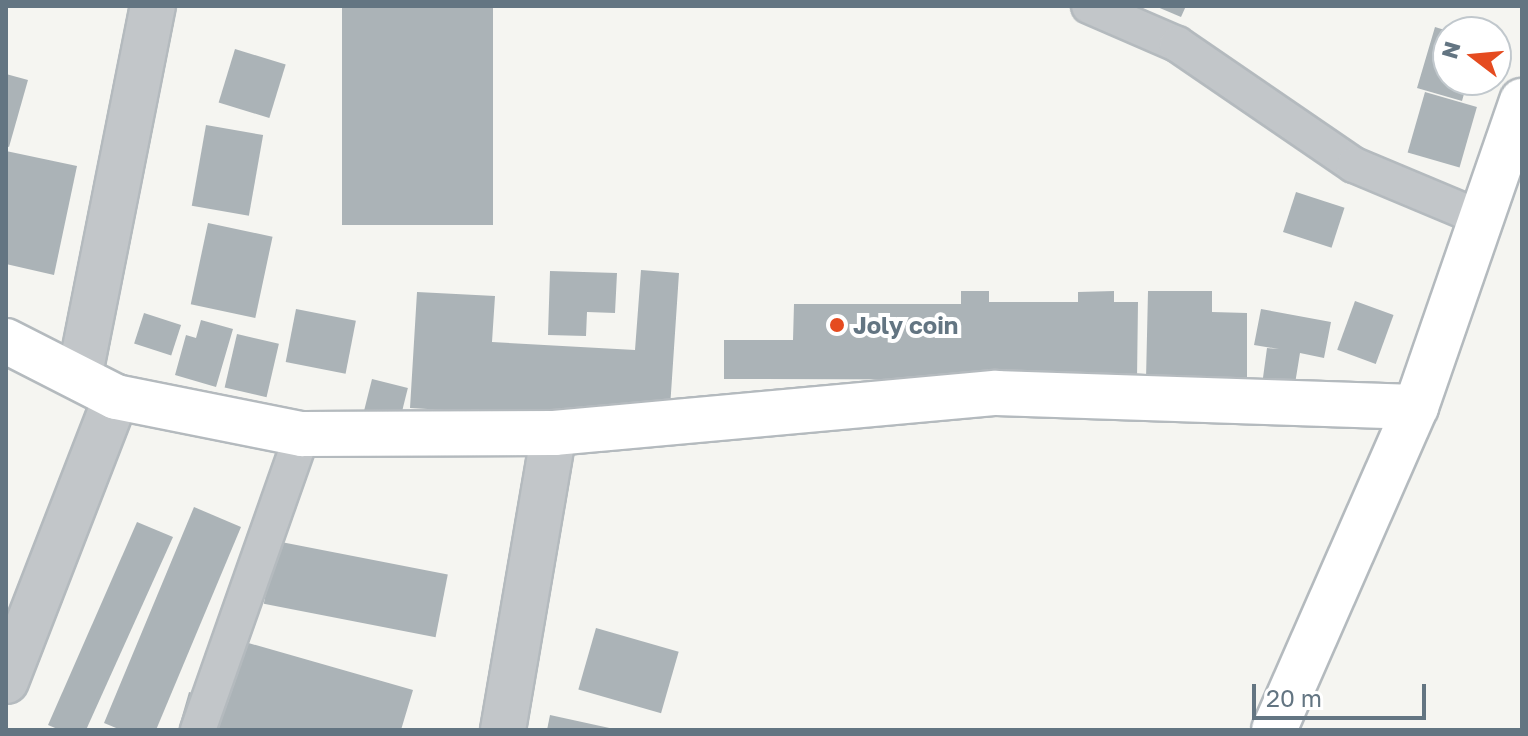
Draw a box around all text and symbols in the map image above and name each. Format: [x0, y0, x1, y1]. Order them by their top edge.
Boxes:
north arrow [1432, 16, 1512, 96]
text: N [1435, 38, 1466, 62]
place label: Joly coin [853, 311, 958, 339]
marker: Joly coin [828, 316, 846, 334]
scale bar [1256, 668, 1430, 718]
text: 20 m [1266, 683, 1322, 712]

